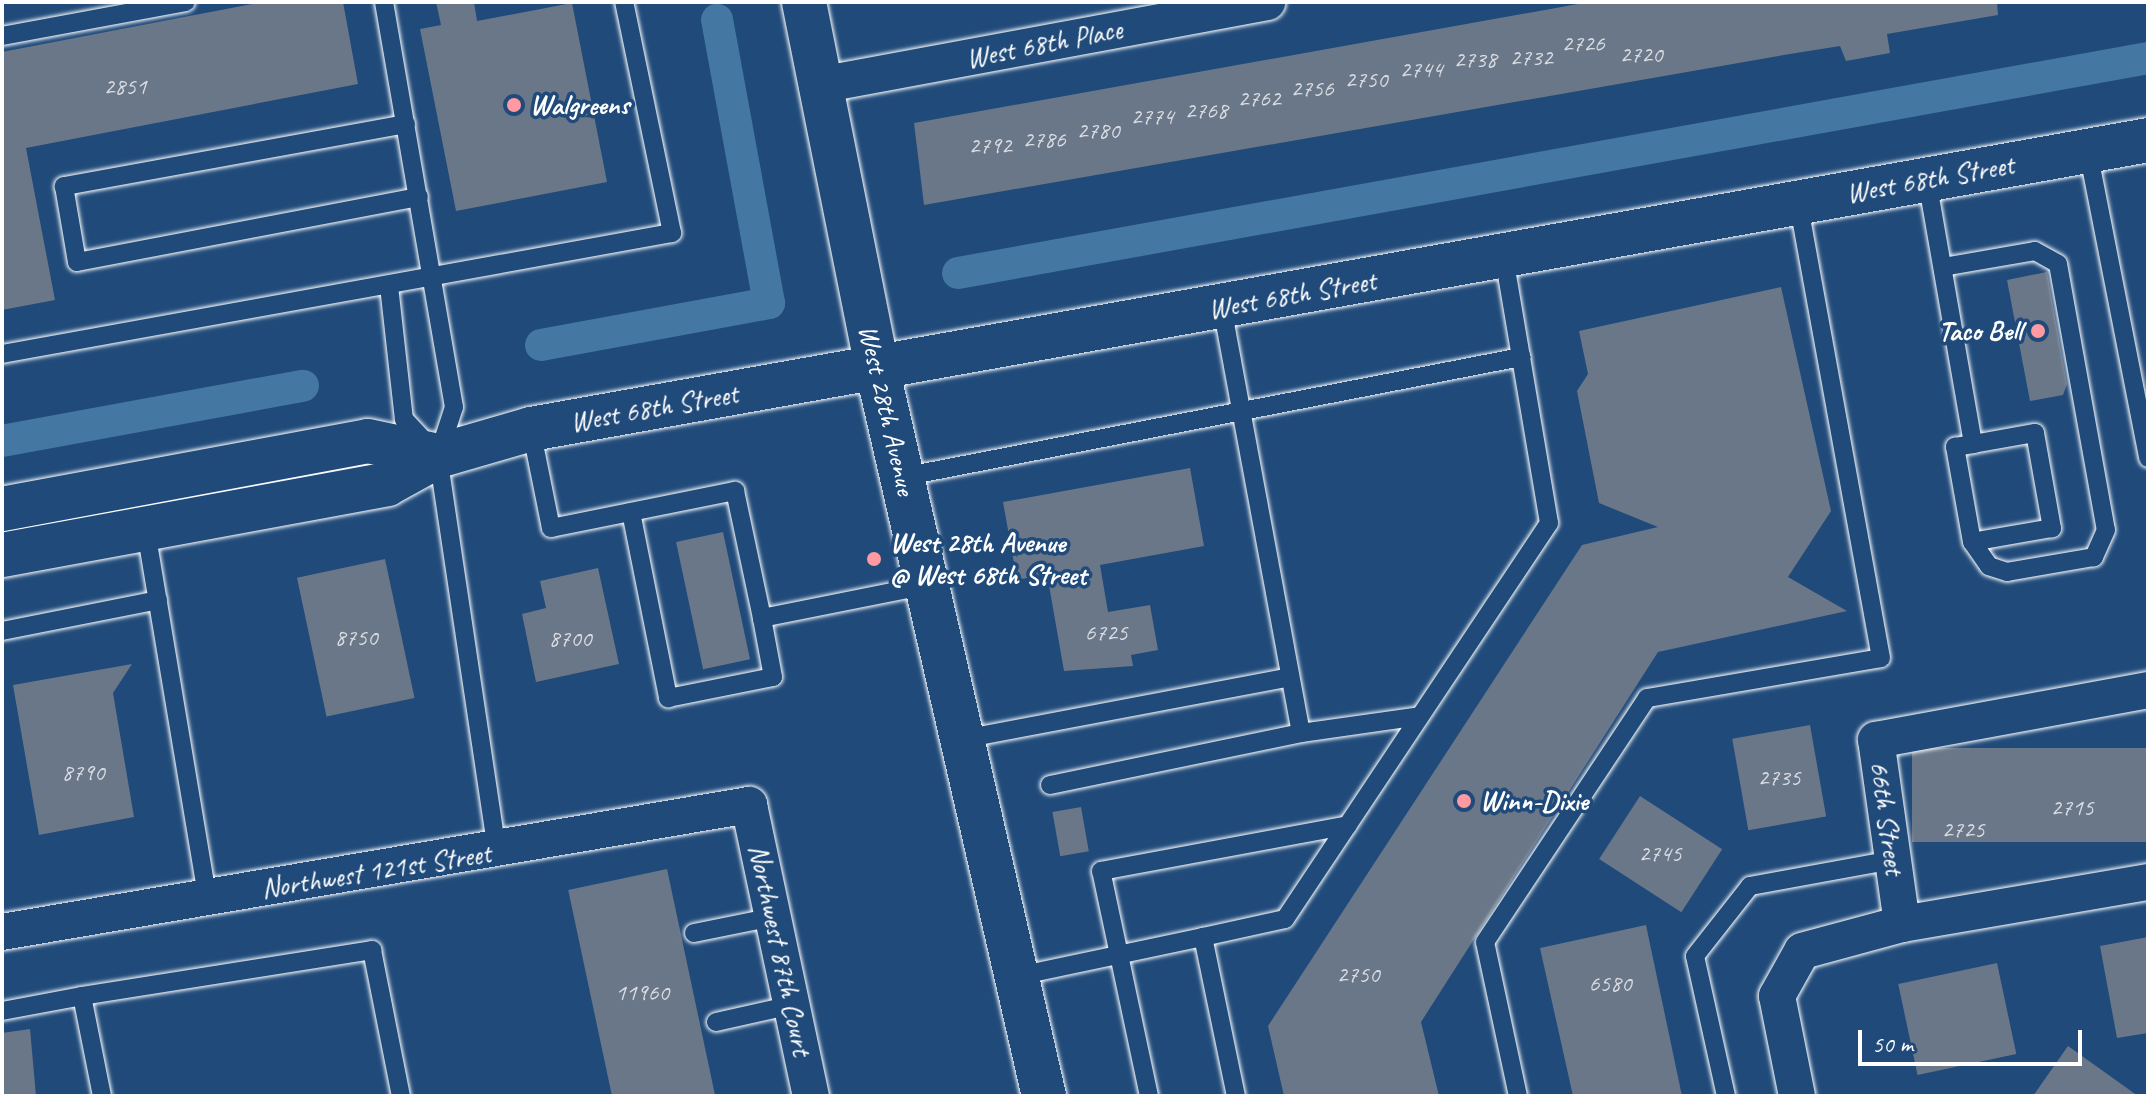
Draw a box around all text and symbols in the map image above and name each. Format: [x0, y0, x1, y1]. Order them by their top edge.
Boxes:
street label: West 68th Place [963, 12, 1125, 76]
house number: 2726 [1561, 30, 1605, 58]
house number: 2720 [1619, 41, 1663, 69]
house number: 2732 [1509, 44, 1553, 72]
house number: 2738 [1453, 46, 1497, 74]
house number: 2744 [1399, 56, 1443, 84]
house number: 2750 [1344, 66, 1388, 94]
house number: 2851 [103, 73, 147, 101]
house number: 2756 [1290, 75, 1334, 103]
house number: 2762 [1237, 85, 1281, 113]
place label: Walgreens [530, 88, 629, 122]
marker: Walgreens [505, 96, 523, 114]
house number: 2768 [1184, 97, 1228, 125]
house number: 2774 [1130, 103, 1174, 131]
house number: 2780 [1076, 117, 1120, 145]
house number: 2786 [1022, 126, 1066, 154]
house number: 2792 [968, 132, 1012, 160]
street label: West 68th Street [1843, 148, 2017, 210]
street label: West 68th Street [1205, 264, 1379, 326]
place label: Taco Bell [1938, 314, 2022, 348]
street label: West 28th Avenue [851, 322, 923, 498]
marker: Taco Bell [2029, 322, 2047, 340]
street label: West 68th Street [567, 377, 741, 439]
place label: West 28th Avenue @ West 68th Street [890, 526, 1087, 592]
marker: West 28th Avenue @ West 68th Street [865, 550, 883, 568]
house number: 6725 [1084, 619, 1128, 647]
house number: 8750 [334, 624, 378, 652]
house number: 8700 [548, 625, 592, 653]
house number: 8790 [61, 759, 105, 787]
street label: 66th Street [1862, 759, 1912, 877]
house number: 2735 [1757, 764, 1801, 792]
place label: Winn-Dixie [1480, 784, 1588, 818]
marker: Winn-Dixie [1455, 792, 1473, 810]
house number: 2715 [2050, 794, 2094, 822]
house number: 2725 [1941, 816, 1985, 844]
street label: Northwest 121st Street [259, 836, 493, 906]
house number: 2745 [1638, 840, 1682, 868]
street label: Northwest 87th Court [741, 842, 819, 1058]
house number: 2750 [1336, 961, 1380, 989]
house number: 6580 [1588, 970, 1632, 998]
house number: 11960 [615, 979, 669, 1007]
scale bar [1862, 1014, 2086, 1064]
text: 50 m [1872, 1029, 1913, 1059]

